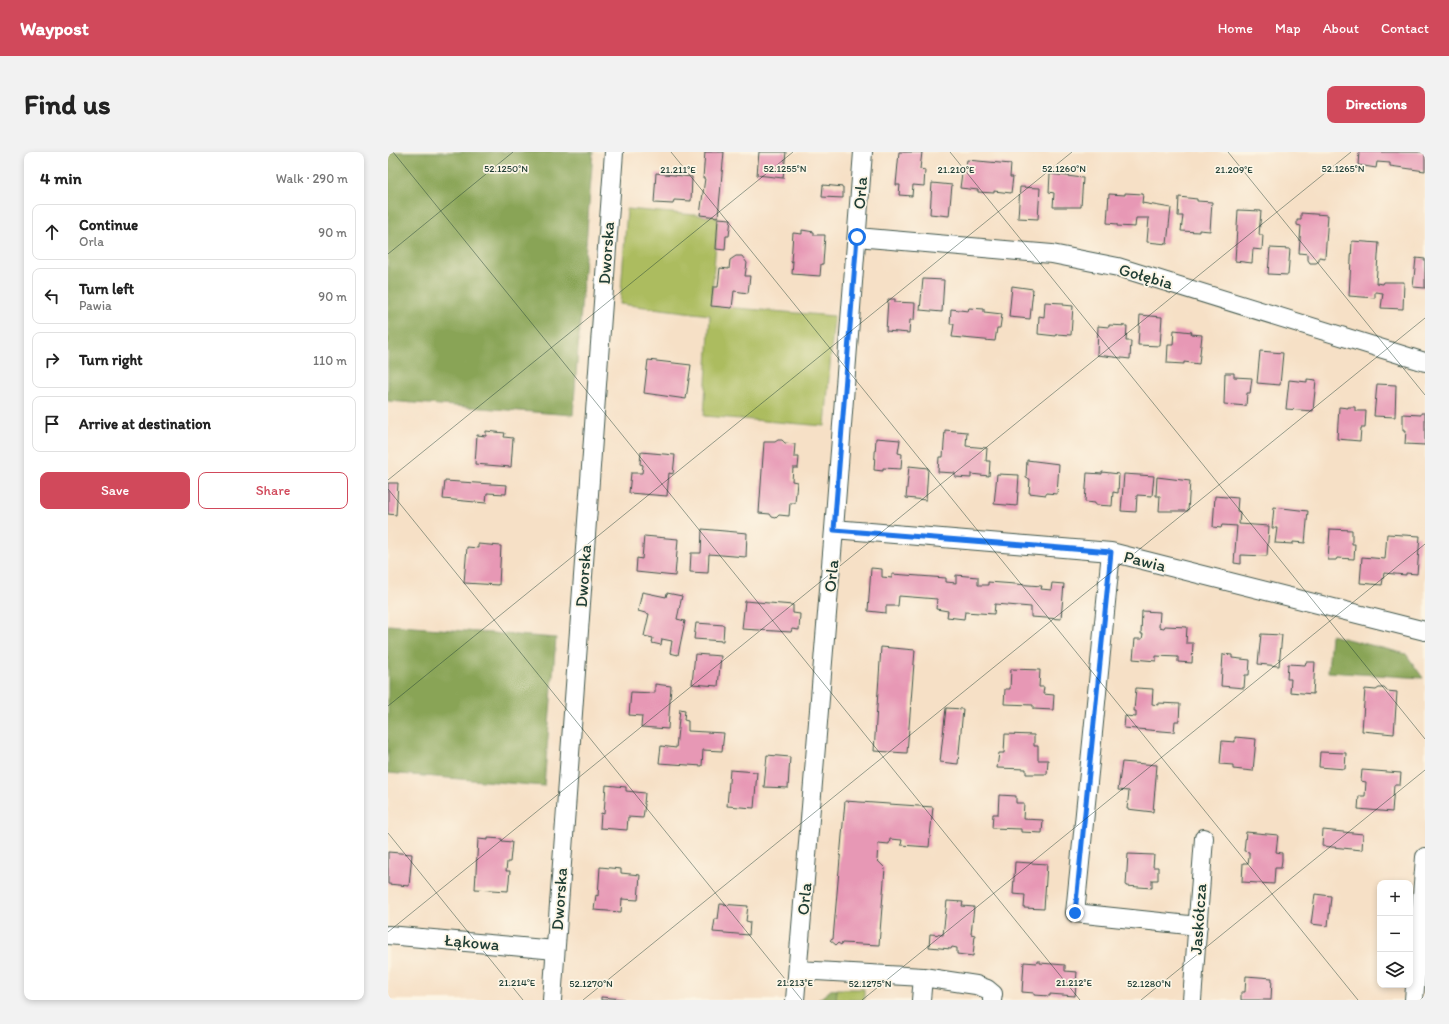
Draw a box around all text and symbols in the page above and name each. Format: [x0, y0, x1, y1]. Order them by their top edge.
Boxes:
text: Waypost [20, 17, 89, 40]
text: Home [1218, 20, 1253, 37]
text: Map [1275, 20, 1301, 37]
text: About [1323, 20, 1359, 37]
text: Contact [1381, 20, 1429, 37]
button: Directions [1327, 86, 1425, 123]
text: Find us [24, 87, 111, 121]
text: 52.1250°N [484, 162, 528, 175]
text: 52.1255°N [763, 162, 807, 175]
text: 52.1260°N [1042, 162, 1086, 175]
text: 52.1265°N [1321, 162, 1365, 175]
text: 21.211°E [660, 163, 696, 176]
text: 21.210°E [938, 163, 975, 176]
text: 21.209°E [1215, 163, 1253, 176]
text: 4 min [40, 168, 82, 188]
text: Walk · 290 m [276, 171, 348, 186]
street label: Orla [849, 176, 871, 210]
text: Continue [79, 216, 138, 234]
icon: ahead [41, 221, 63, 243]
street label: Dworska [594, 221, 618, 285]
text: 90 m [318, 225, 347, 240]
route start [848, 228, 866, 246]
text: Orla [79, 234, 104, 249]
street label: Gołębia [1117, 259, 1176, 293]
text: Turn left [79, 280, 134, 298]
icon: left [41, 285, 63, 307]
text: 90 m [318, 289, 347, 304]
text: Pawia [79, 298, 112, 313]
icon: right [41, 349, 63, 371]
text: Turn right [79, 351, 143, 369]
text: 110 m [313, 353, 347, 368]
icon: arrive [41, 413, 63, 435]
text: Arrive at destination [79, 415, 211, 433]
button: Save [40, 472, 190, 509]
button: Share [198, 472, 348, 509]
street label: Dworska [571, 544, 595, 608]
street label: Pawia [1122, 546, 1168, 576]
street label: Orla [820, 559, 842, 593]
street label: Dworska [547, 867, 571, 931]
map controls [1377, 880, 1413, 988]
button: + [1377, 880, 1413, 916]
street label: Orla [793, 882, 815, 916]
street label: Jaskółcza [1186, 883, 1210, 955]
route end [1066, 904, 1084, 922]
button: − [1377, 916, 1413, 952]
street label: Łąkowa [444, 930, 500, 954]
button: layers [1377, 952, 1413, 988]
text: 21.214°E [499, 976, 536, 989]
text: 21.213°E [777, 976, 814, 989]
text: 21.212°E [1056, 976, 1092, 989]
text: 52.1270°N [569, 977, 613, 990]
text: 52.1275°N [849, 977, 892, 990]
text: 52.1280°N [1127, 977, 1171, 990]

